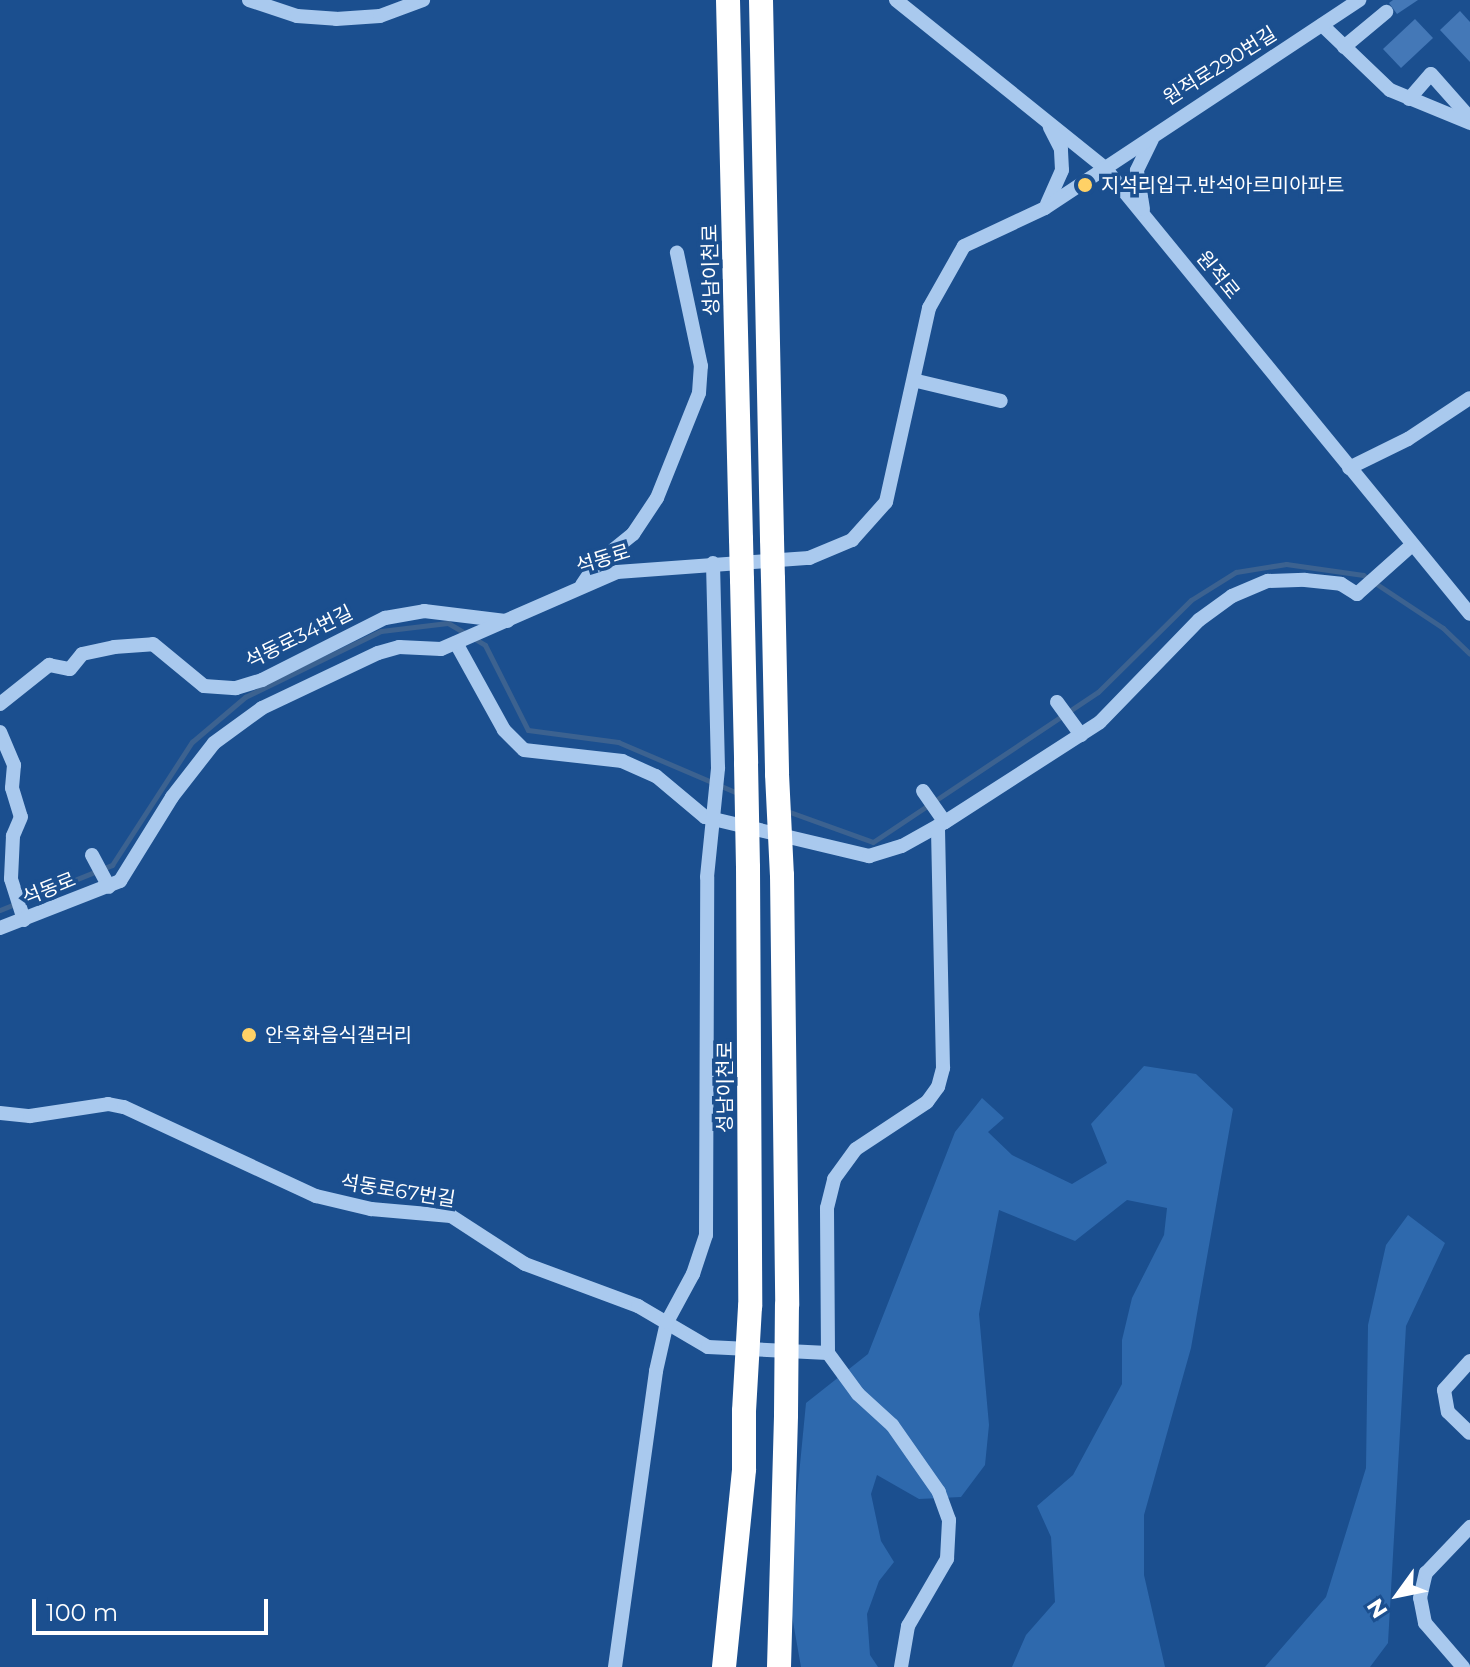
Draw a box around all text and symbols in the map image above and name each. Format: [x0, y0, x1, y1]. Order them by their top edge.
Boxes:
street label: 원적로290번길 [1159, 22, 1281, 110]
place label: 지석리입구.반석아르미아파트 [1101, 173, 1344, 197]
marker: 지석리입구.반석아르미아파트 [1076, 176, 1094, 194]
street label: 성남이천로 [698, 224, 724, 316]
street label: 원적로 [1191, 246, 1245, 304]
street label: 석동로 [573, 539, 633, 579]
street label: 석동로34번길 [241, 601, 357, 673]
street label: 석동로 [19, 868, 79, 910]
place label: 안옥화음식갤러리 [265, 1023, 412, 1047]
marker: 안옥화음식갤러리 [240, 1026, 258, 1044]
street label: 성남이천로 [713, 1041, 737, 1133]
street label: 석동로67번길 [339, 1170, 457, 1212]
north arrow [1358, 1555, 1438, 1635]
scale bar [36, 1583, 272, 1633]
text: N [1361, 1594, 1394, 1623]
text: 100 m [46, 1598, 118, 1627]

